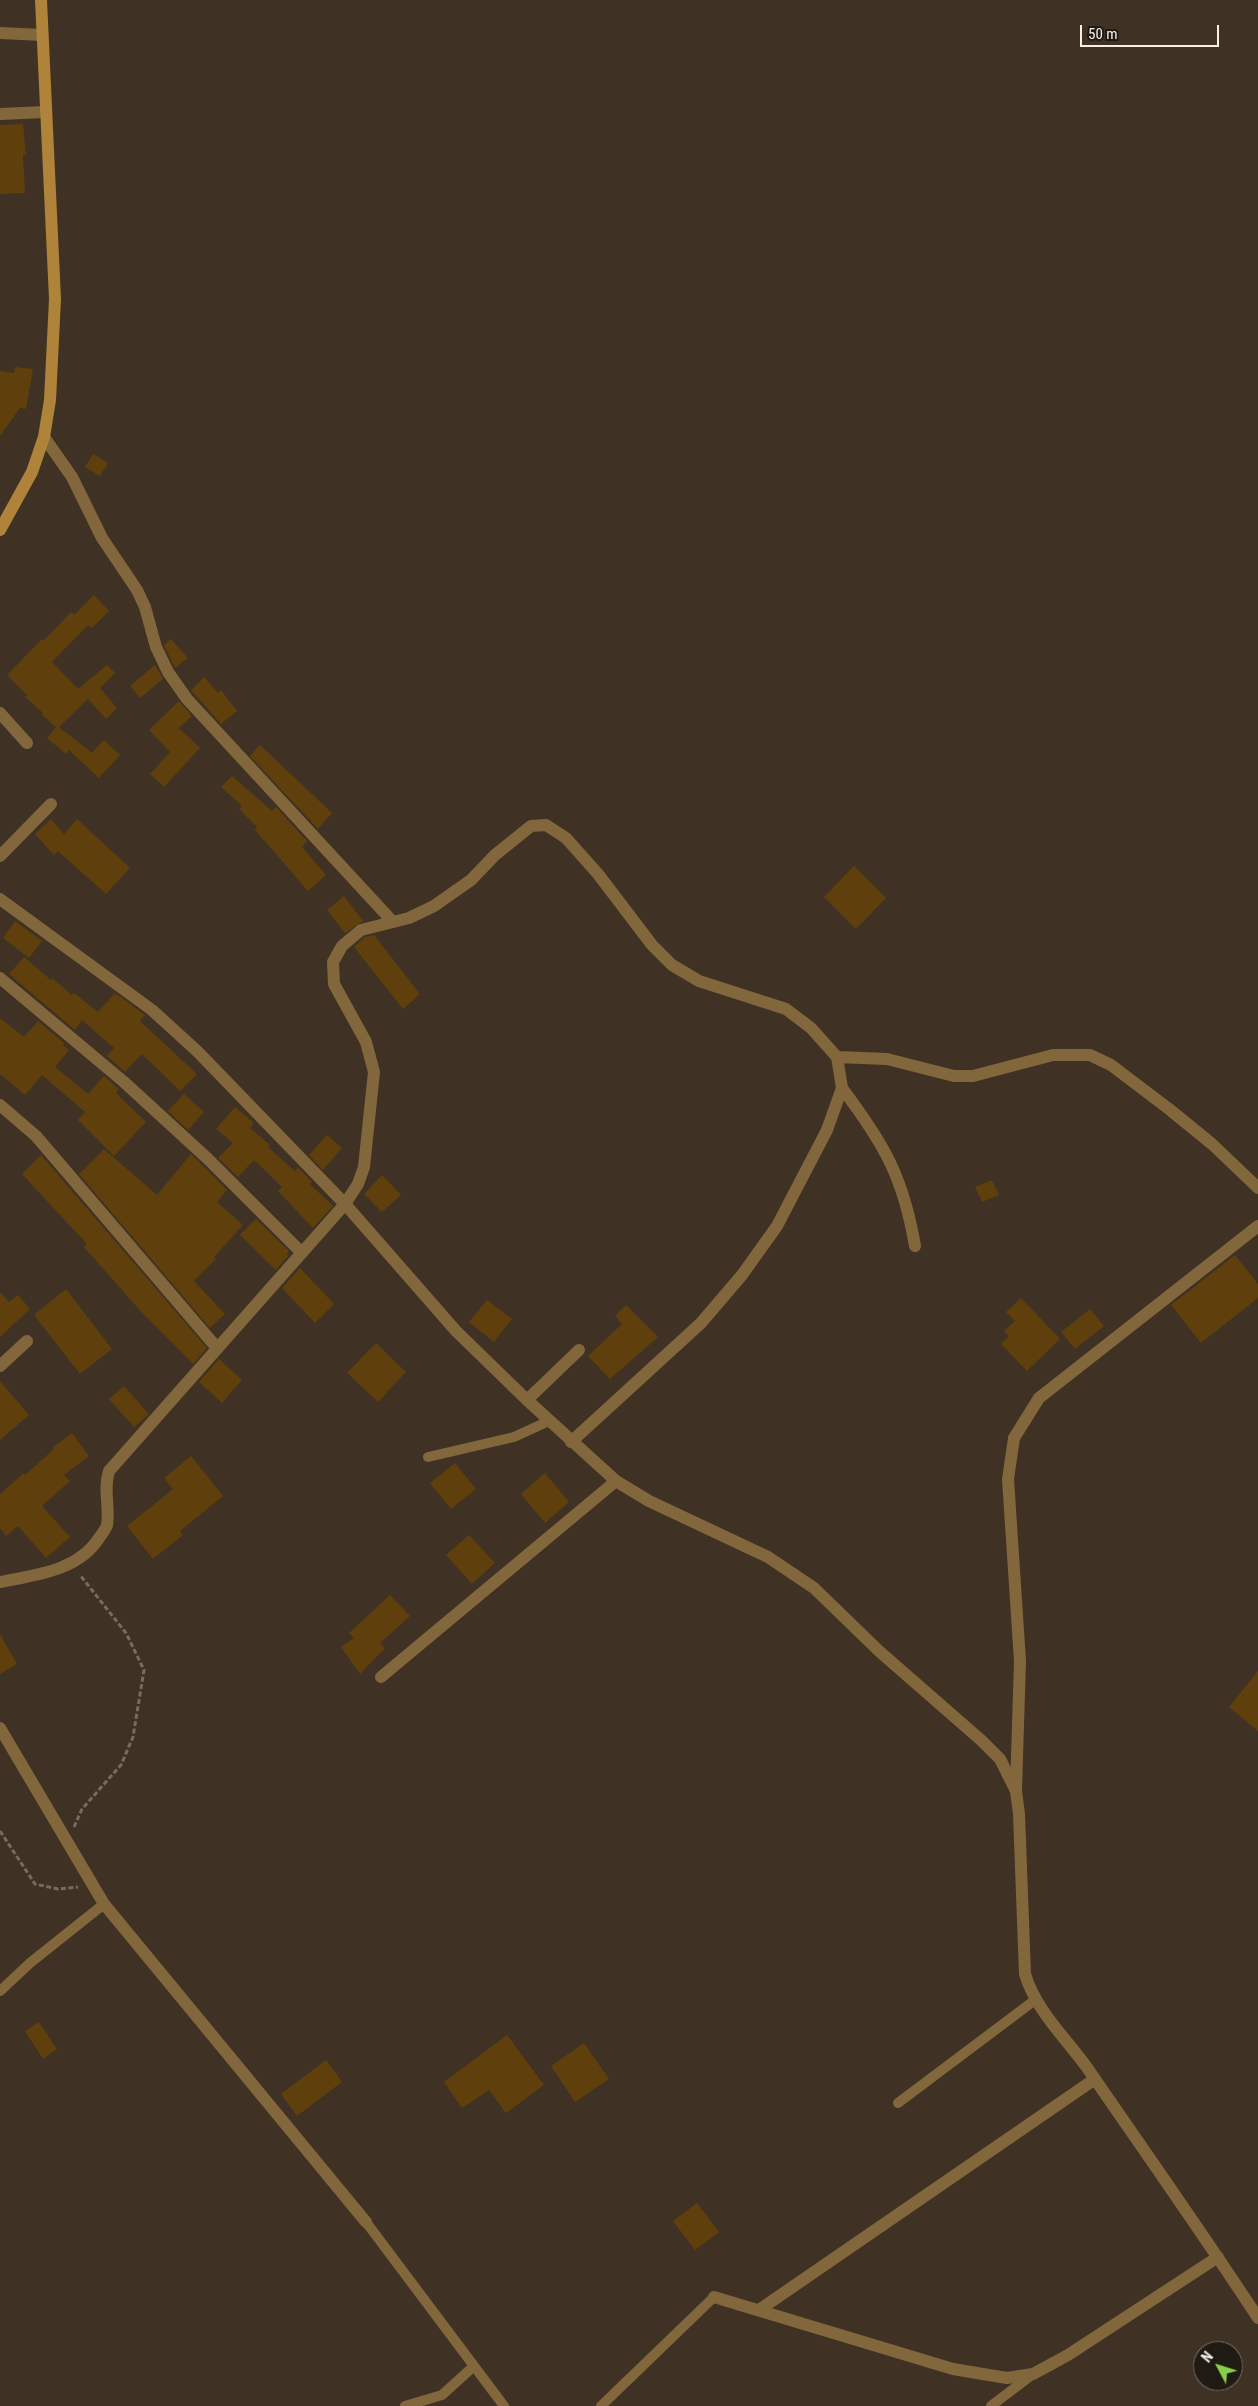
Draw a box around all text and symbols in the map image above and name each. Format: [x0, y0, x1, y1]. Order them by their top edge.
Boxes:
scale bar [1083, 15, 1222, 47]
text: 50 m [1088, 25, 1118, 43]
north arrow [1193, 2341, 1243, 2391]
text: N [1198, 2349, 1216, 2365]

